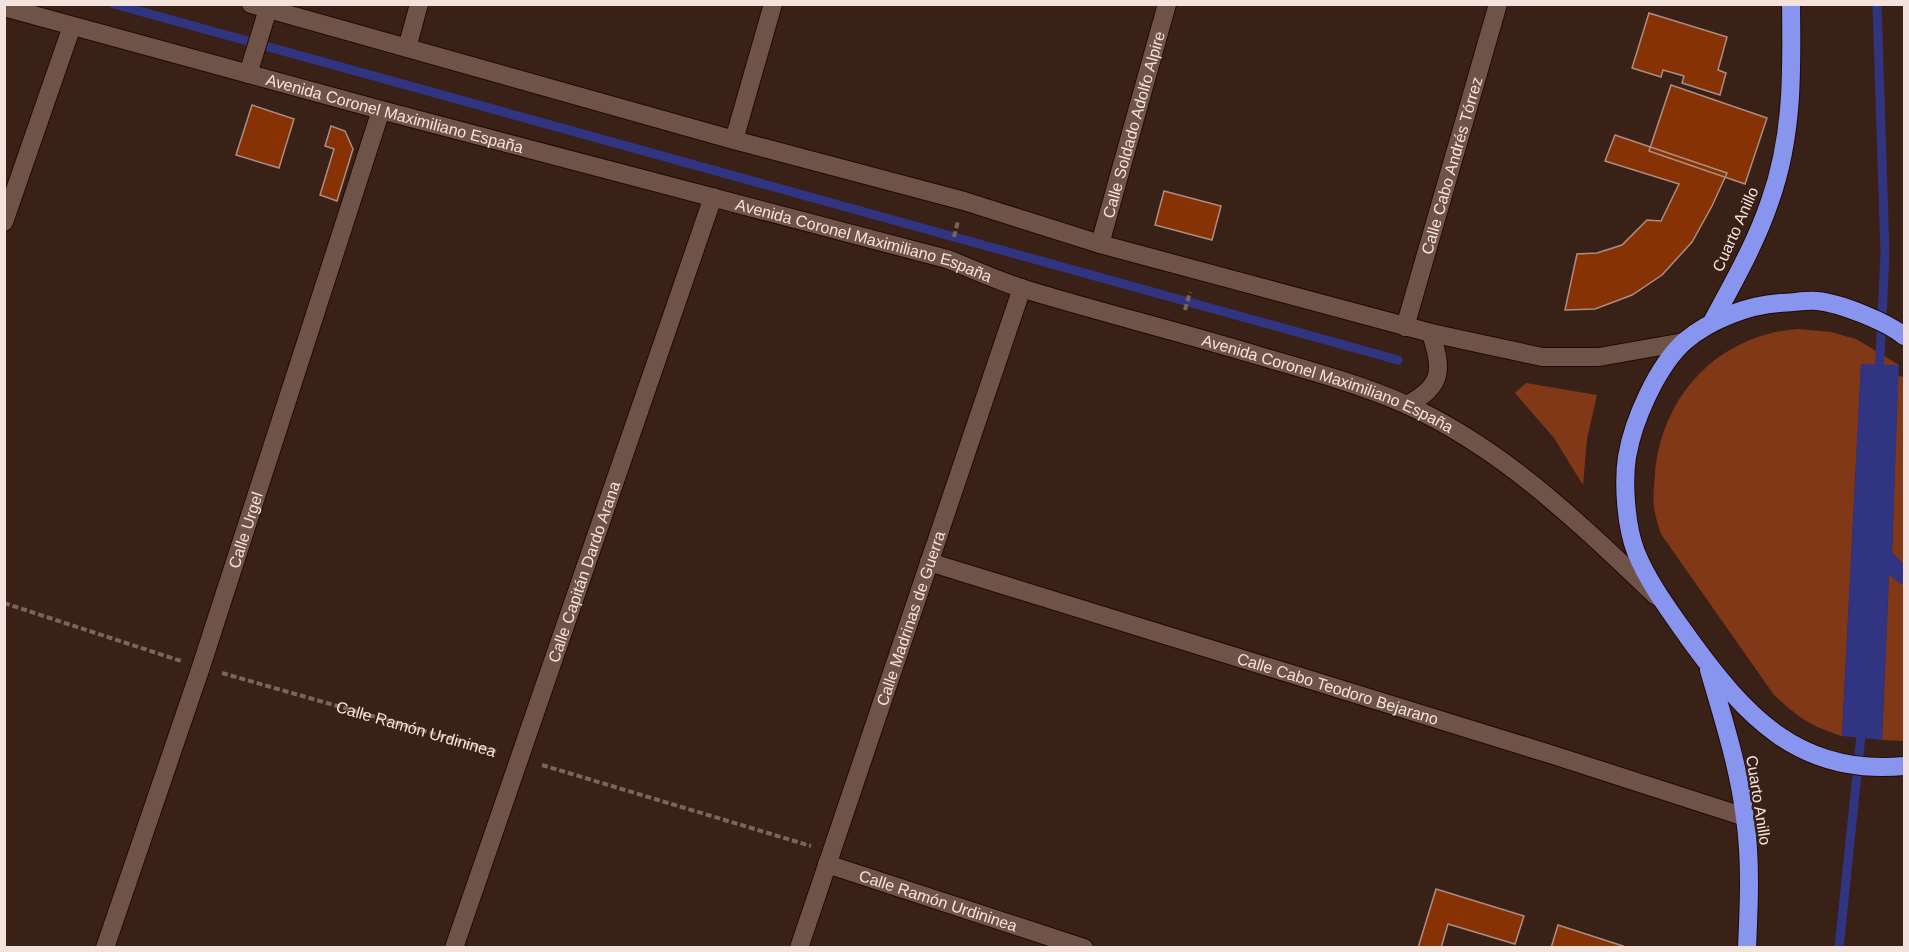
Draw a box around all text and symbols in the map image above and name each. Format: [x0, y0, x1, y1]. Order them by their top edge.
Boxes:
street label: Calle Soldado Adolfo Alpire [1100, 29, 1168, 220]
street label: Avenida Coronel Maximiliano España [264, 71, 525, 156]
street label: Calle Cabo Andrés Tórrez [1418, 75, 1486, 256]
street label: Cuarto Anillo [1709, 184, 1762, 274]
street label: Avenida Coronel Maximiliano España [734, 196, 994, 285]
street label: Avenida Coronel Maximiliano España [1200, 332, 1456, 436]
street label: Calle Capitán Dardo Arana [545, 479, 623, 665]
street label: Calle Urgel [226, 490, 266, 570]
street label: Calle Madrinas de Guerra [873, 529, 948, 708]
street label: Calle Cabo Teodoro Bejarano [1235, 650, 1441, 728]
street label: Calle Ramón Urdininea [334, 698, 498, 760]
street label: Cuarto Anillo [1743, 754, 1774, 846]
street label: Calle Ramón Urdininea [857, 867, 1019, 935]

